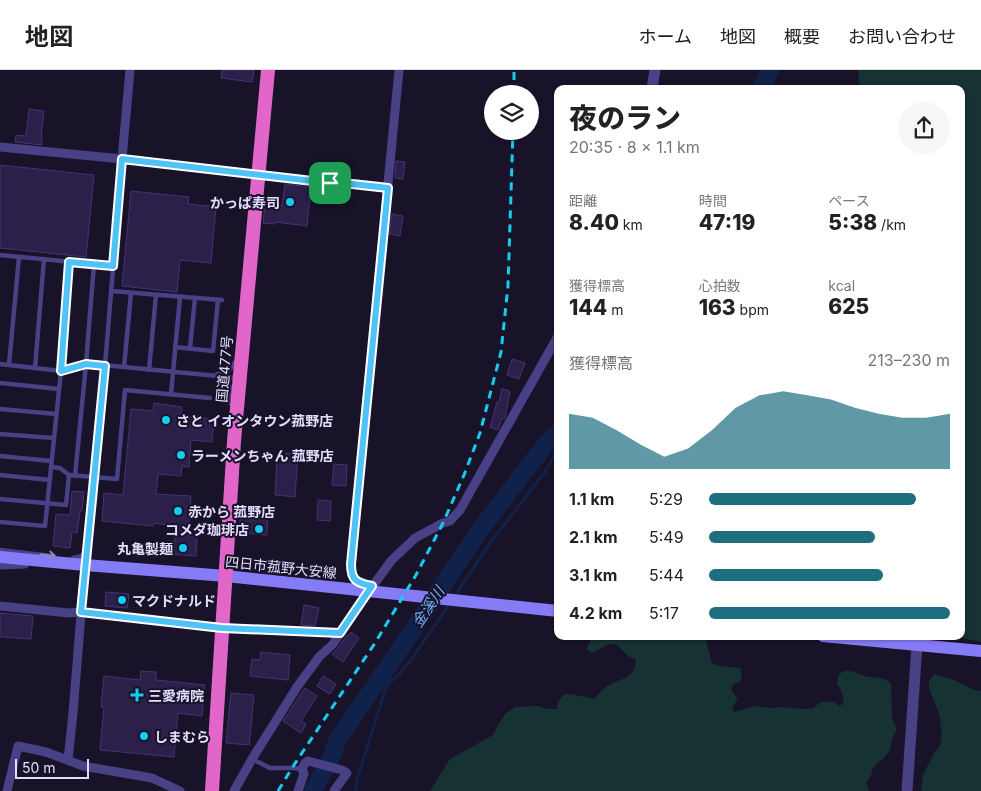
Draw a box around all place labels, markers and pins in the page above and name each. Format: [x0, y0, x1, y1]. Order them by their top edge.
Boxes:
pin [309, 162, 351, 204]
place label: かっぱ寿司 [210, 194, 280, 211]
marker: かっぱ寿司 [284, 196, 296, 208]
place label: さと イオンタウン菰野店 [176, 412, 333, 429]
marker: さと イオンタウン菰野店 [160, 414, 172, 426]
place label: ラーメンちゃん 菰野店 [191, 447, 334, 464]
marker: ラーメンちゃん 菰野店 [175, 449, 187, 461]
place label: 赤から 菰野店 [188, 503, 275, 520]
marker: 赤から 菰野店 [172, 505, 184, 517]
place label: コメダ珈琲店 [165, 521, 249, 538]
marker: コメダ珈琲店 [253, 523, 265, 535]
place label: 丸亀製麺 [117, 540, 173, 557]
marker: 丸亀製麺 [177, 542, 189, 554]
place label: マクドナルド [132, 592, 216, 609]
marker: マクドナルド [116, 594, 128, 606]
place label: 三愛病院 [148, 687, 204, 704]
marker: 三愛病院 [130, 688, 144, 702]
place label: しまむら [154, 728, 210, 745]
marker: しまむら [138, 730, 150, 742]

